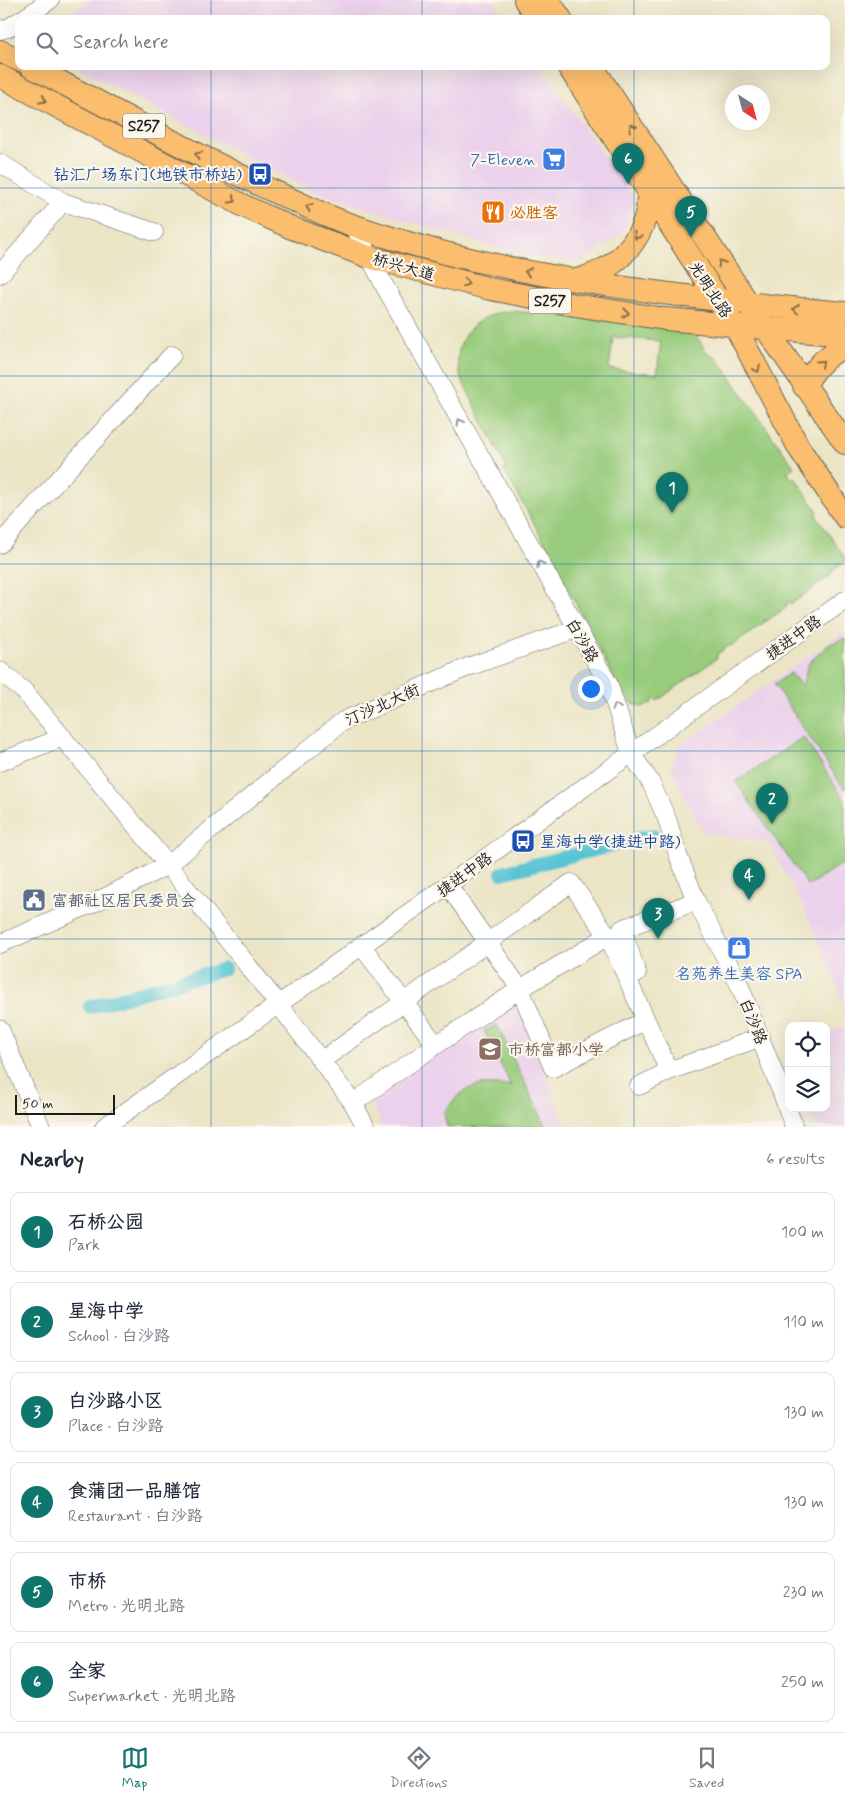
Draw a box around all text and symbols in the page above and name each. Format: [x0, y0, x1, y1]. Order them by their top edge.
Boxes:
search box [15, 15, 830, 70]
icon: search [33, 29, 61, 57]
text: Search here [73, 30, 169, 55]
north arrow [725, 85, 770, 130]
one-way arrow [38, 93, 47, 103]
road number: S257 [123, 114, 165, 138]
one-way arrow [629, 123, 638, 132]
pin: 6 [612, 143, 644, 184]
supermarket icon: 7-Eleven [541, 146, 567, 172]
place label: 7-Eleven [470, 150, 536, 171]
one-way arrow [194, 151, 203, 161]
bus stop icon: 钻汇广场东门(地铁市桥站) [247, 161, 273, 187]
place label: 钻汇广场东门(地铁市桥站) [53, 165, 242, 186]
one-way arrow [228, 194, 237, 204]
pin: 5 [675, 196, 707, 237]
restaurant icon: 必胜客 [480, 199, 506, 225]
one-way arrow [305, 203, 314, 214]
place label: 必胜客 [510, 203, 558, 224]
one-way arrow [633, 230, 643, 239]
street label: 桥兴大道 [370, 249, 437, 286]
street label: 光明北路 [684, 257, 736, 322]
one-way arrow [718, 259, 727, 268]
one-way arrow [524, 267, 532, 277]
one-way arrow [462, 278, 470, 288]
road number: S257 [529, 288, 571, 314]
one-way arrow [792, 304, 800, 315]
one-way arrow [622, 307, 630, 318]
one-way arrow [816, 359, 825, 368]
one-way arrow [751, 364, 761, 373]
one-way arrow [456, 418, 466, 427]
pin: 1 [656, 472, 688, 513]
one-way arrow [536, 560, 546, 569]
street label: 捷进中路 [762, 611, 826, 666]
street label: 白沙路 [561, 615, 603, 667]
your location [578, 676, 604, 702]
street label: 汀沙北大街 [342, 680, 423, 731]
one-way arrow [611, 703, 621, 712]
pin: 2 [756, 783, 788, 824]
bus stop icon: 星海中学(捷进中路) [510, 828, 536, 854]
place label: 星海中学(捷进中路) [540, 832, 681, 853]
street label: 捷进中路 [433, 848, 497, 903]
pin: 4 [733, 859, 765, 900]
public building icon: 富都社区居民委员会 [21, 887, 47, 913]
place label: 富都社区居民委员会 [52, 891, 196, 912]
pin: 3 [642, 898, 674, 939]
shop icon: 名苑养生美容 SPA [726, 935, 752, 961]
place label: 名苑养生美容 SPA [675, 964, 803, 985]
street label: 白沙路 [734, 995, 771, 1048]
map controls [785, 1022, 830, 1112]
button: locate [785, 1022, 830, 1067]
school or university icon: 市桥富都小学 [477, 1036, 503, 1062]
place label: 市桥富都小学 [508, 1040, 604, 1061]
button: layers [785, 1067, 830, 1112]
scale bar [15, 1092, 115, 1115]
text: 50 m [22, 1095, 53, 1113]
text: Nearby [20, 1146, 84, 1174]
text: 6 results [766, 1149, 825, 1170]
text: 石桥公园 [68, 1210, 144, 1235]
text: 1 [33, 1222, 41, 1243]
text: 100 m [781, 1222, 824, 1243]
text: Park [68, 1235, 100, 1256]
text: 星海中学 [68, 1299, 144, 1324]
text: 2 [33, 1312, 41, 1333]
text: 110 m [783, 1312, 824, 1333]
text: School · 白沙路 [68, 1326, 170, 1347]
text: 白沙路小区 [68, 1389, 163, 1414]
text: 3 [33, 1402, 41, 1423]
text: 130 m [783, 1402, 824, 1423]
text: Place · 白沙路 [68, 1416, 164, 1437]
text: 食蒲团一品膳馆 [68, 1479, 201, 1504]
text: 4 [32, 1492, 42, 1513]
text: 130 m [783, 1492, 824, 1513]
text: Restaurant · 白沙路 [68, 1506, 203, 1527]
text: 市桥 [68, 1569, 106, 1594]
text: 5 [32, 1582, 42, 1603]
text: 230 m [783, 1582, 824, 1603]
text: Metro · 光明北路 [68, 1596, 185, 1617]
text: 全家 [68, 1659, 106, 1684]
text: 6 [33, 1672, 41, 1693]
text: 250 m [781, 1672, 824, 1693]
text: Supermarket · 光明北路 [68, 1686, 236, 1707]
tab: Map [121, 1744, 149, 1792]
tab: Directions [390, 1744, 448, 1792]
tab: Saved [689, 1744, 724, 1792]

